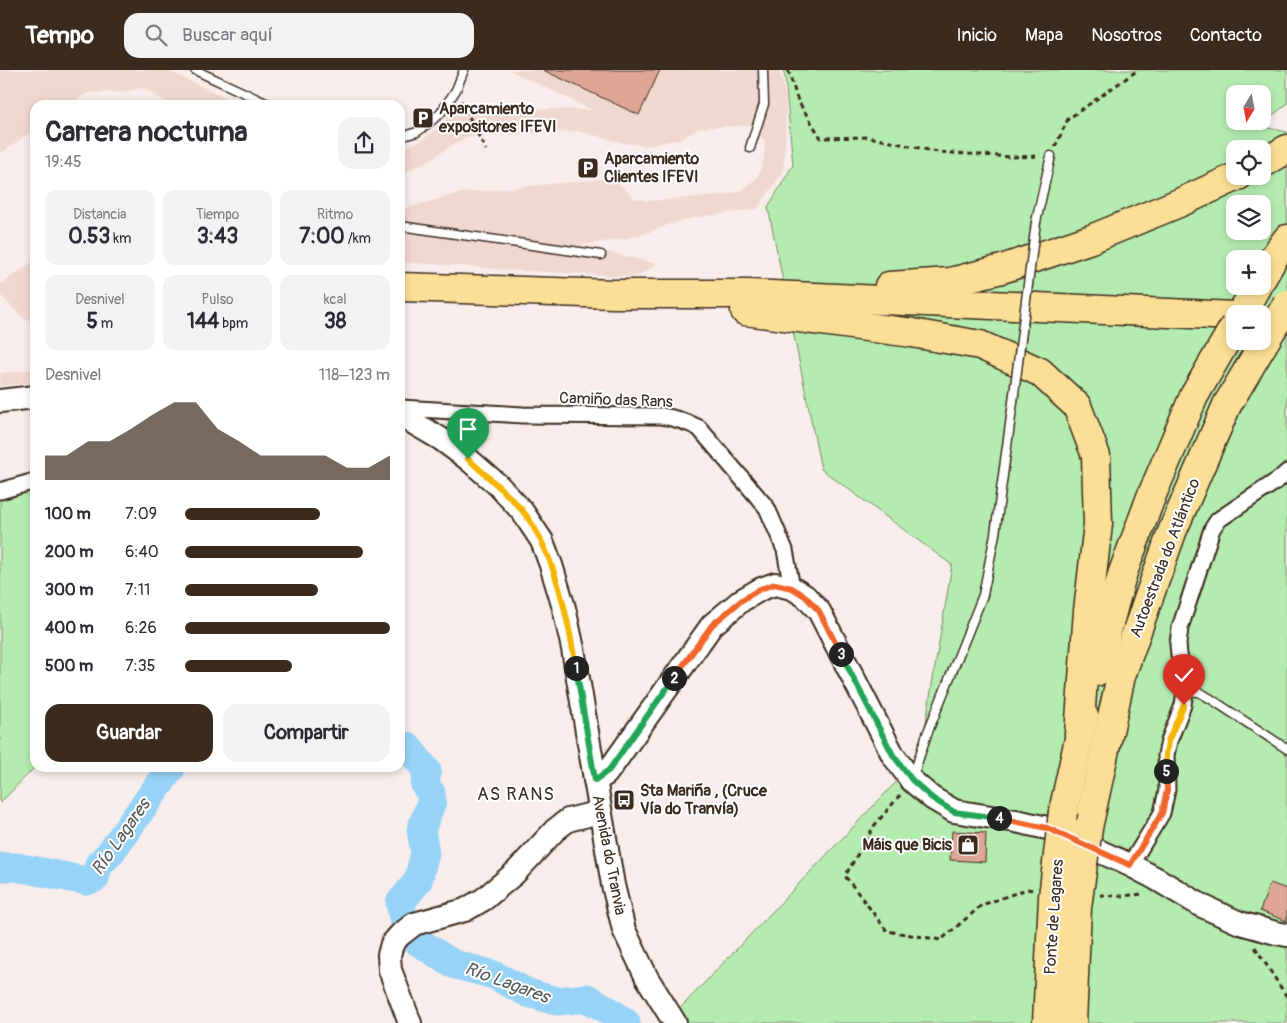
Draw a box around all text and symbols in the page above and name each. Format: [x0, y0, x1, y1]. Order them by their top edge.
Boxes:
search box [124, 13, 474, 58]
text: Tempo [25, 21, 94, 50]
icon: search [142, 21, 170, 49]
text: Buscar aquí [182, 23, 273, 47]
text: Inicio [956, 24, 997, 47]
text: Mapa [1025, 24, 1063, 47]
text: Nosotros [1091, 24, 1162, 47]
text: Contacto [1190, 24, 1262, 47]
north arrow [1226, 85, 1271, 130]
map controls [1226, 85, 1271, 350]
place label: Aparcamiento expositores IFEVI [438, 99, 557, 137]
parking icon: Aparcamiento expositores IFEVI [411, 106, 435, 130]
text: Carrera nocturna [45, 115, 248, 150]
button: share [338, 117, 390, 169]
button: locate [1226, 140, 1271, 185]
place label: Aparcamiento Clientes IFEVI [604, 149, 700, 187]
text: 19:45 [45, 152, 82, 172]
parking icon: Aparcamiento Clientes IFEVI [576, 156, 600, 180]
button: layers [1226, 195, 1271, 240]
text: Distancia [73, 206, 126, 223]
text: Tiempo [196, 206, 239, 223]
text: Ritmo [317, 206, 353, 223]
text: 0.53 [68, 223, 110, 250]
text: 3:43 [197, 223, 238, 250]
text: 7:00 [299, 223, 345, 250]
text: km [110, 230, 132, 247]
text: /km [345, 230, 371, 247]
button: + [1226, 250, 1271, 295]
text: Desnivel [75, 291, 124, 308]
text: Pulso [202, 291, 233, 308]
text: kcal [324, 291, 347, 308]
button: − [1226, 305, 1271, 350]
text: 5 [86, 308, 98, 335]
text: 144 [187, 308, 219, 335]
text: 38 [324, 308, 346, 335]
text: m [98, 315, 113, 332]
text: bpm [219, 315, 248, 332]
text: Desnivel [45, 365, 101, 385]
text: 118–123 m [319, 365, 390, 385]
street label: Camiño das Rans [559, 388, 673, 412]
pin [447, 408, 489, 459]
icon: arrive [454, 415, 482, 443]
street label: Autoestrada do Atlántico [1125, 475, 1205, 640]
text: 100 m [45, 504, 91, 524]
text: 7:09 [125, 504, 157, 524]
text: 200 m [45, 542, 93, 562]
text: 6:40 [125, 542, 159, 562]
text: 300 m [45, 580, 93, 600]
text: 7:11 [125, 580, 150, 600]
text: 400 m [45, 618, 94, 638]
text: 6:26 [125, 618, 157, 638]
pin: 3 [828, 642, 854, 666]
text: 3 [838, 646, 845, 663]
pin [1163, 654, 1205, 705]
text: 500 m [45, 656, 93, 676]
text: 7:35 [125, 656, 155, 676]
pin: 1 [564, 656, 588, 680]
text: 1 [574, 660, 579, 677]
icon: check [1170, 661, 1198, 689]
pin: 2 [662, 666, 686, 690]
text: 2 [671, 670, 678, 687]
button: Guardar [45, 704, 213, 762]
button: Compartir [223, 704, 390, 762]
pin: 5 [1154, 758, 1178, 784]
text: 5 [1163, 763, 1170, 780]
place label: Sta Mariña , (Cruce Vía do Tranvía) [640, 781, 768, 819]
district label: AS RANS [477, 783, 555, 806]
bus stop icon: Sta Mariña , (Cruce Vía do Tranvía) [612, 788, 636, 812]
water label: Río Lagares [86, 793, 157, 880]
street label: Avenida do Tranvia [588, 793, 630, 917]
pin: 4 [986, 806, 1012, 830]
text: 4 [995, 810, 1004, 827]
shop icon: Máis que Bicis [956, 833, 980, 857]
place label: Máis que Bicis [863, 835, 953, 855]
street label: Ponte de Lagares [1040, 859, 1068, 975]
water label: Río Lagares [462, 957, 554, 1010]

